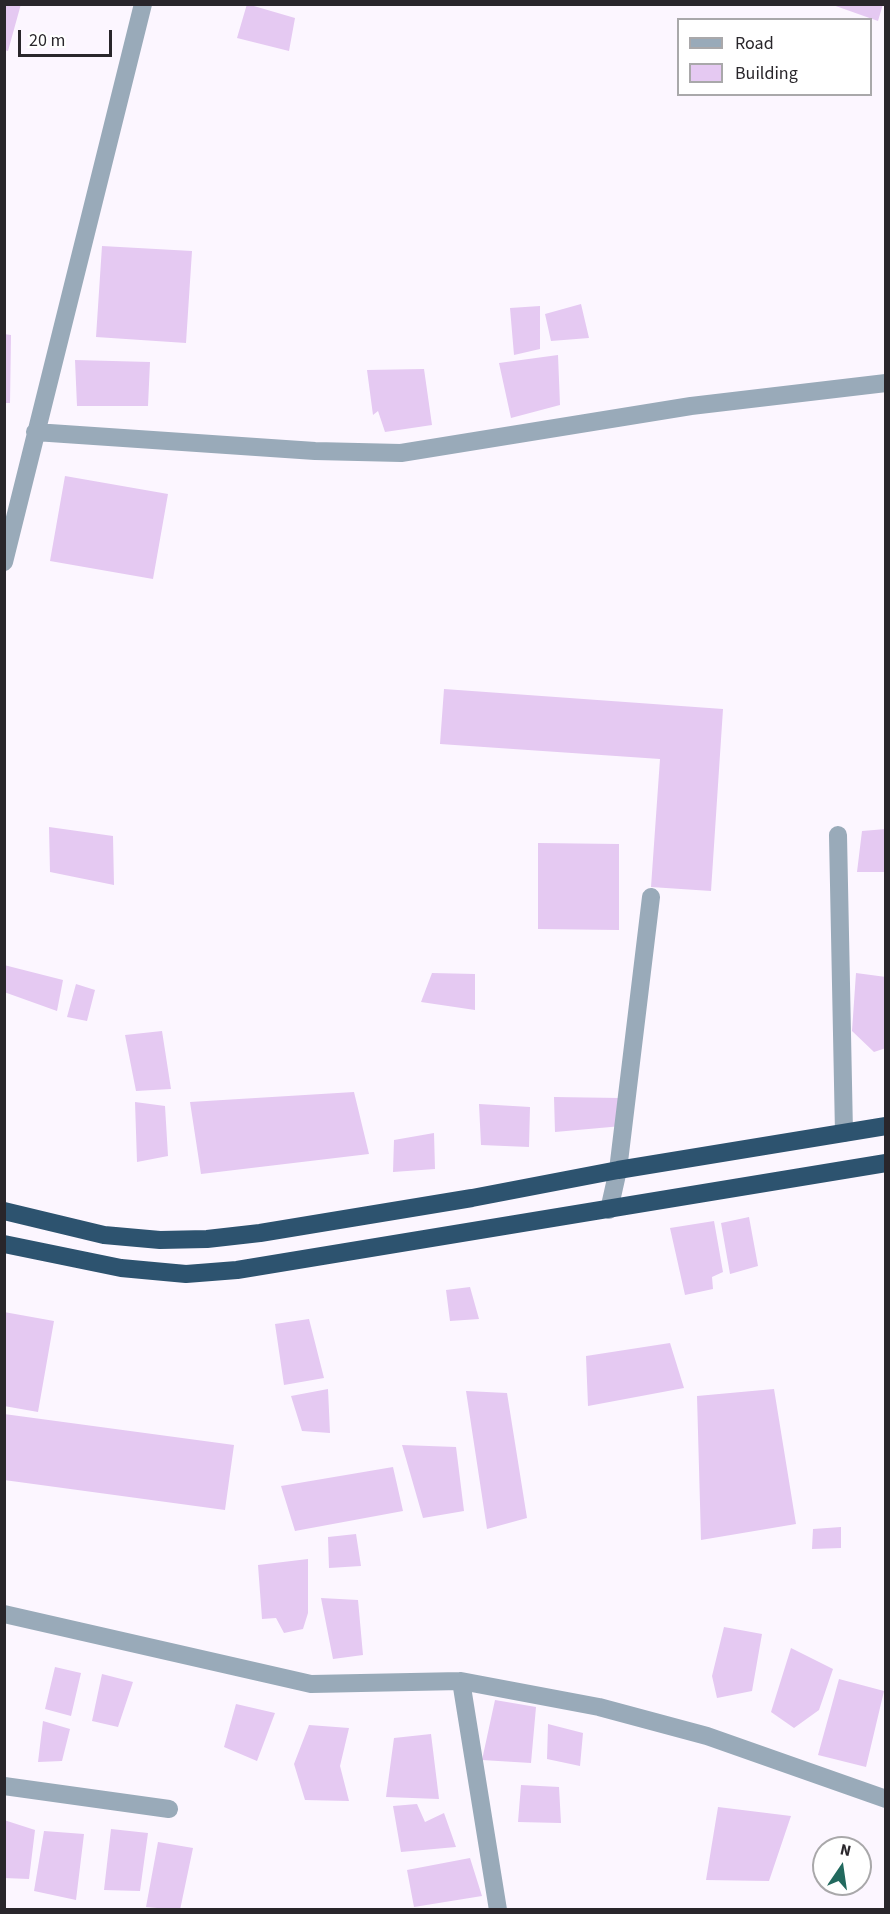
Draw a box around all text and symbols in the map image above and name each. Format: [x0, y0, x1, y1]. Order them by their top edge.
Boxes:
scale bar [21, 18, 116, 56]
legend [677, 18, 872, 96]
text: 20 m [29, 28, 65, 53]
text: Road [735, 31, 774, 56]
text: Building [735, 61, 798, 86]
north arrow [812, 1836, 872, 1896]
text: N [838, 1838, 853, 1862]

